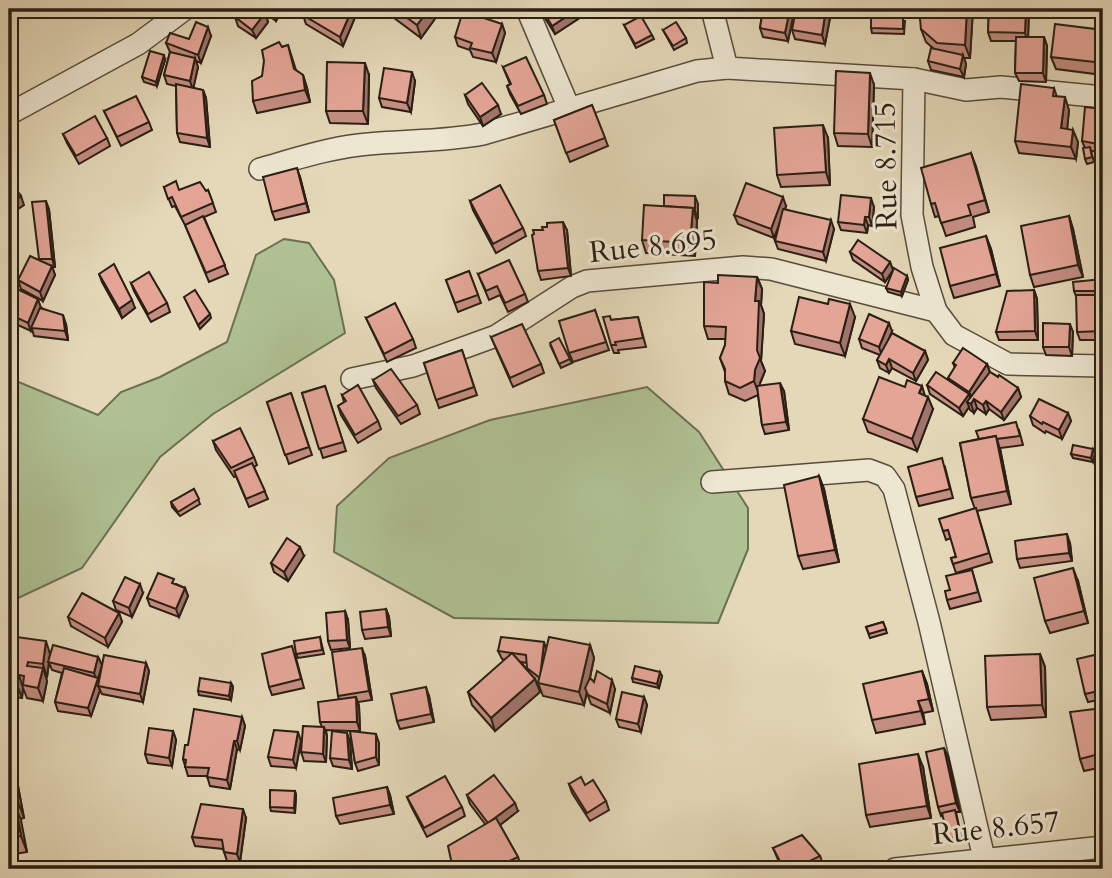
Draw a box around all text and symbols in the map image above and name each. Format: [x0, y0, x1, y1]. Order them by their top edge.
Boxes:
street label: Rue 8.715 [864, 102, 908, 230]
street label: Rue 8.695 [587, 219, 719, 273]
street label: Rue 8.657 [930, 801, 1062, 855]

